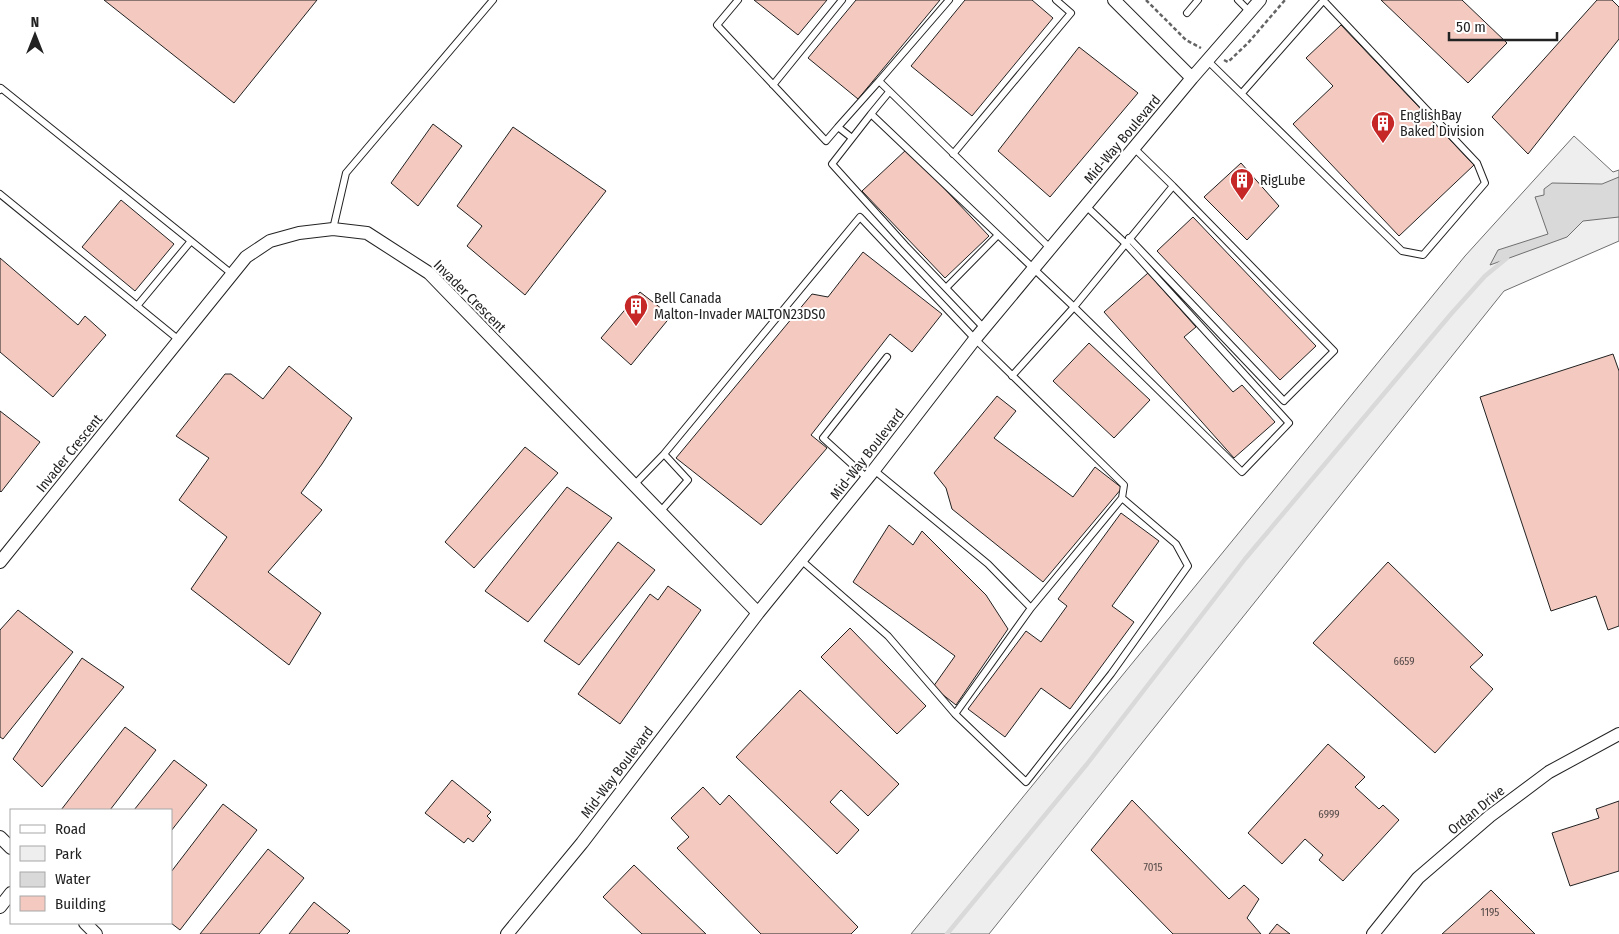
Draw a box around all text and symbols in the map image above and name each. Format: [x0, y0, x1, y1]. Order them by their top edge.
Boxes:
north arrow [10, 10, 60, 60]
scale bar [1449, 10, 1556, 42]
text: N [31, 14, 39, 31]
text: 50 m [1456, 18, 1486, 36]
street label: Mid-Way Boulevard [1080, 92, 1164, 187]
place label: EnglishBay Baked Division [1400, 107, 1484, 140]
building icon: EnglishBay Baked Division [1370, 110, 1396, 144]
building icon: RigLube [1229, 167, 1255, 201]
place label: RigLube [1260, 172, 1305, 189]
street label: Invader Crescent [430, 257, 510, 336]
place label: Bell Canada Malton-Invader MALTON23DS0 [654, 290, 826, 323]
building icon: Bell Canada Malton-Invader MALTON23DS0 [623, 293, 649, 327]
street label: Mid-Way Boulevard [827, 406, 908, 503]
street label: Invader Crescent [33, 411, 106, 496]
house number: 6659 [1393, 655, 1415, 668]
street label: Mid-Way Boulevard [577, 723, 657, 821]
street label: Ordan Drive [1445, 782, 1508, 838]
house number: 6999 [1318, 808, 1340, 821]
legend [10, 809, 172, 924]
text: Road [55, 820, 86, 838]
text: Park [55, 845, 82, 863]
house number: 7015 [1143, 861, 1163, 874]
text: Water [55, 870, 91, 888]
text: Building [55, 895, 106, 913]
house number: 1195 [1481, 906, 1499, 919]

